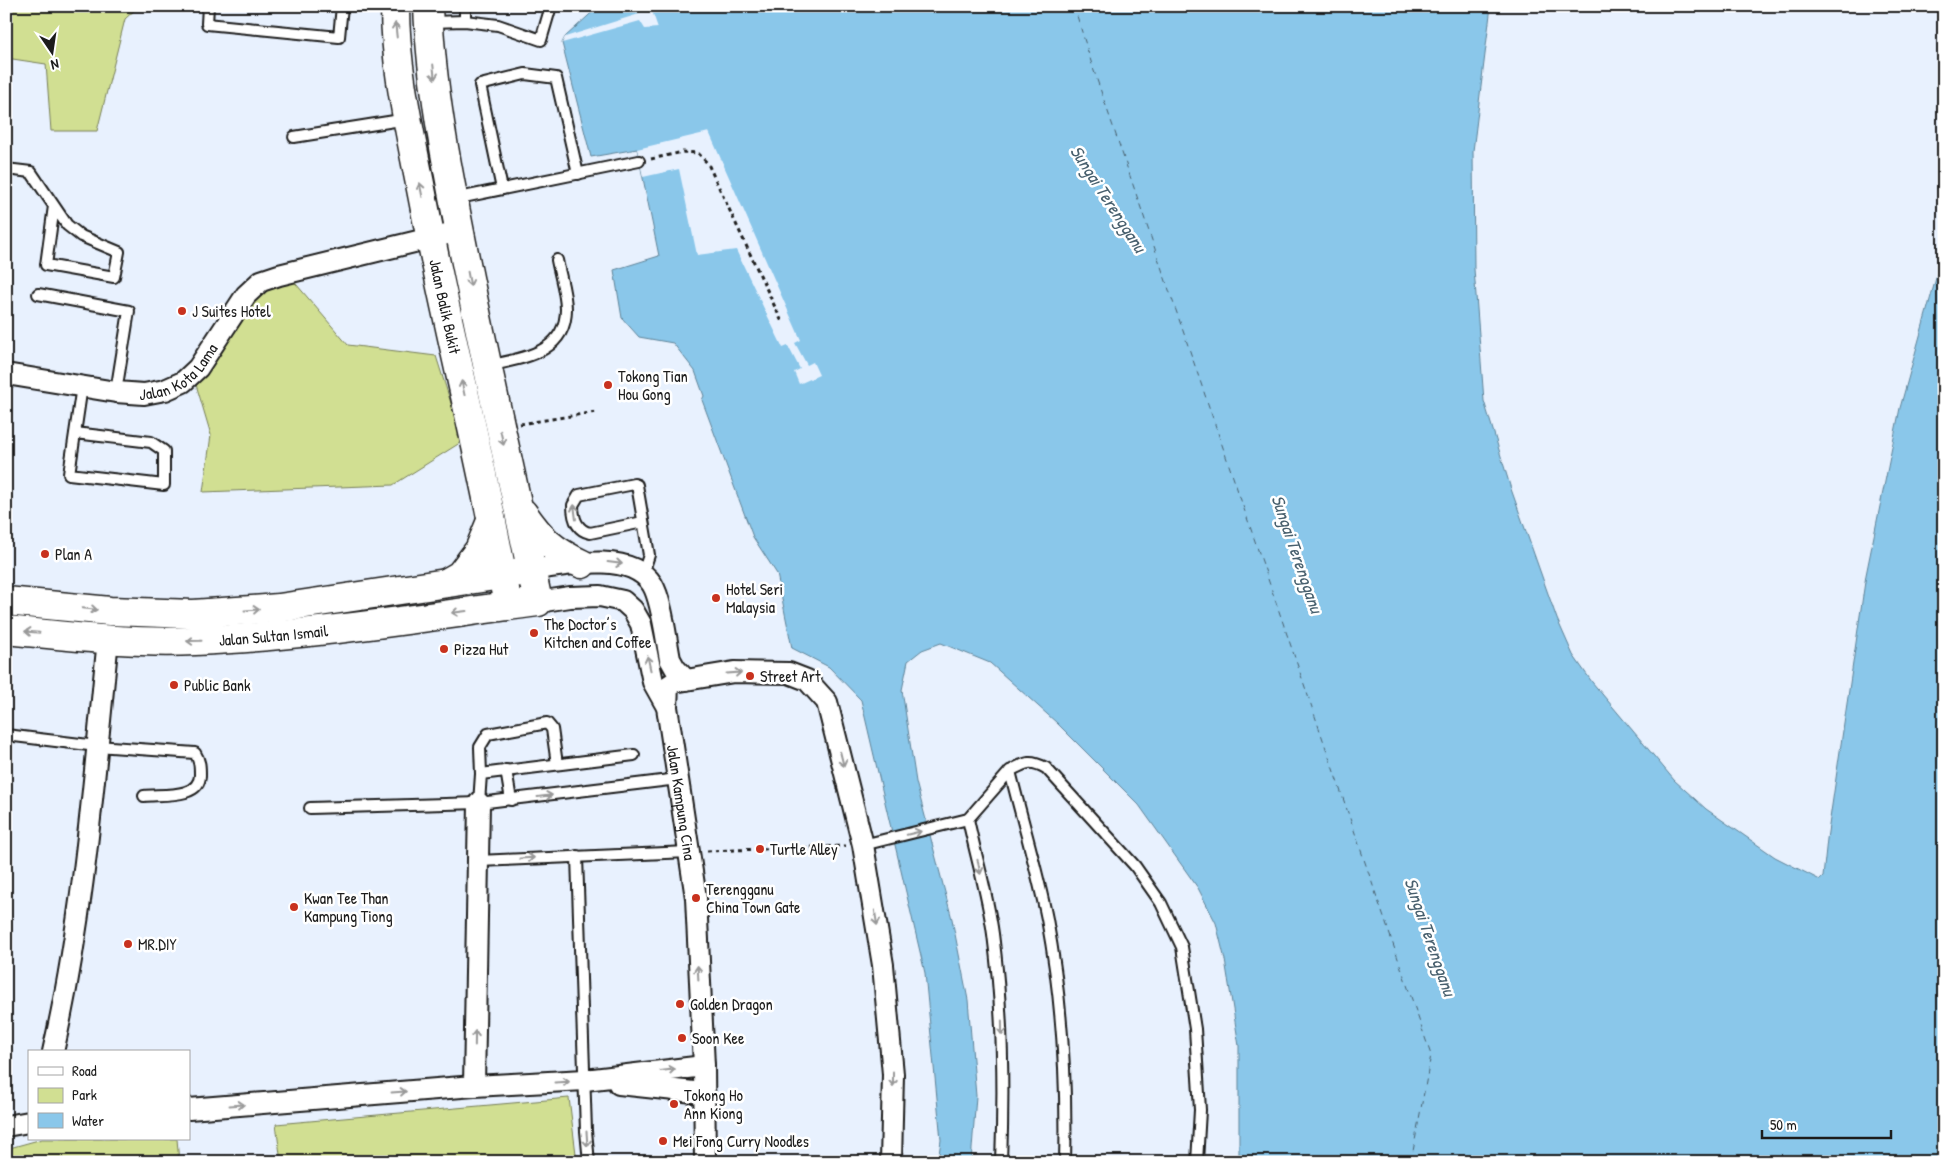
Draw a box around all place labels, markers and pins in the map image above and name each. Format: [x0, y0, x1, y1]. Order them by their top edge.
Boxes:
place label: J Suites Hotel [192, 300, 271, 322]
marker: J Suites Hotel [176, 305, 188, 317]
place label: Tokong Tian Hou Gong [618, 365, 688, 405]
marker: Tokong Tian Hou Gong [602, 379, 614, 391]
place label: Plan A [55, 543, 92, 565]
marker: Plan A [39, 548, 51, 560]
place label: Hotel Seri Malaysia [726, 578, 783, 618]
marker: Hotel Seri Malaysia [710, 592, 722, 604]
place label: The Doctor’s Kitchen and Coffee [544, 613, 652, 653]
marker: The Doctor’s Kitchen and Coffee [528, 627, 540, 639]
place label: Pizza Hut [454, 638, 509, 660]
marker: Pizza Hut [438, 643, 450, 655]
place label: Street Art [760, 665, 821, 687]
marker: Street Art [744, 670, 756, 682]
place label: Public Bank [184, 674, 251, 696]
marker: Public Bank [168, 679, 180, 691]
place label: Turtle Alley [770, 838, 838, 860]
marker: Turtle Alley [754, 843, 766, 855]
place label: Terengganu China Town Gate [706, 878, 801, 918]
place label: Kwan Tee Than Kampung Tiong [304, 887, 393, 927]
marker: Terengganu China Town Gate [690, 892, 702, 904]
marker: Kwan Tee Than Kampung Tiong [288, 901, 300, 913]
place label: MR.DIY [138, 933, 177, 955]
marker: MR.DIY [122, 938, 134, 950]
place label: Golden Dragon [690, 993, 773, 1015]
marker: Golden Dragon [674, 998, 686, 1010]
place label: Soon Kee [692, 1027, 745, 1049]
marker: Soon Kee [676, 1032, 688, 1044]
place label: Tokong Ho Ann Kiong [684, 1084, 744, 1124]
marker: Tokong Ho Ann Kiong [668, 1098, 680, 1110]
place label: Mei Fong Curry Noodles [673, 1130, 809, 1152]
marker: Mei Fong Curry Noodles [657, 1135, 669, 1147]

